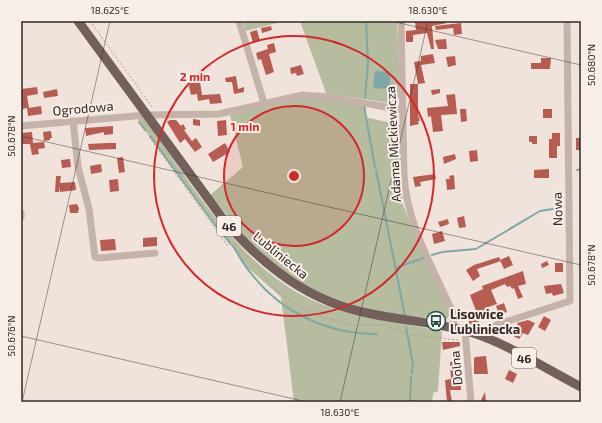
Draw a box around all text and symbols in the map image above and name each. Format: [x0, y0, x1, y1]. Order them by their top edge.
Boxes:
text: 18.625°E [91, 4, 130, 16]
text: 18.630°E [409, 4, 448, 16]
text: 50.680°N [585, 44, 597, 86]
text: 2 min [180, 69, 210, 83]
street label: Adama Mickiewicza [382, 86, 404, 202]
street label: Ogrodowa [52, 97, 114, 119]
text: 50.678°N [5, 115, 17, 157]
text: 1 min [231, 119, 259, 133]
centre of rings [287, 169, 301, 183]
street label: Nowa [549, 192, 565, 226]
road number: 46 [217, 216, 241, 236]
street label: Lubliniecka [250, 228, 312, 282]
text: 50.678°N [585, 244, 597, 286]
place label: Lisowice Lubliniecka [450, 306, 520, 337]
bus stop icon: Lisowice Lubliniecka [425, 310, 447, 332]
text: 50.676°N [5, 316, 17, 356]
road number: 46 [512, 348, 536, 368]
street label: Dolna [447, 350, 465, 386]
text: 18.630°E [321, 406, 360, 418]

